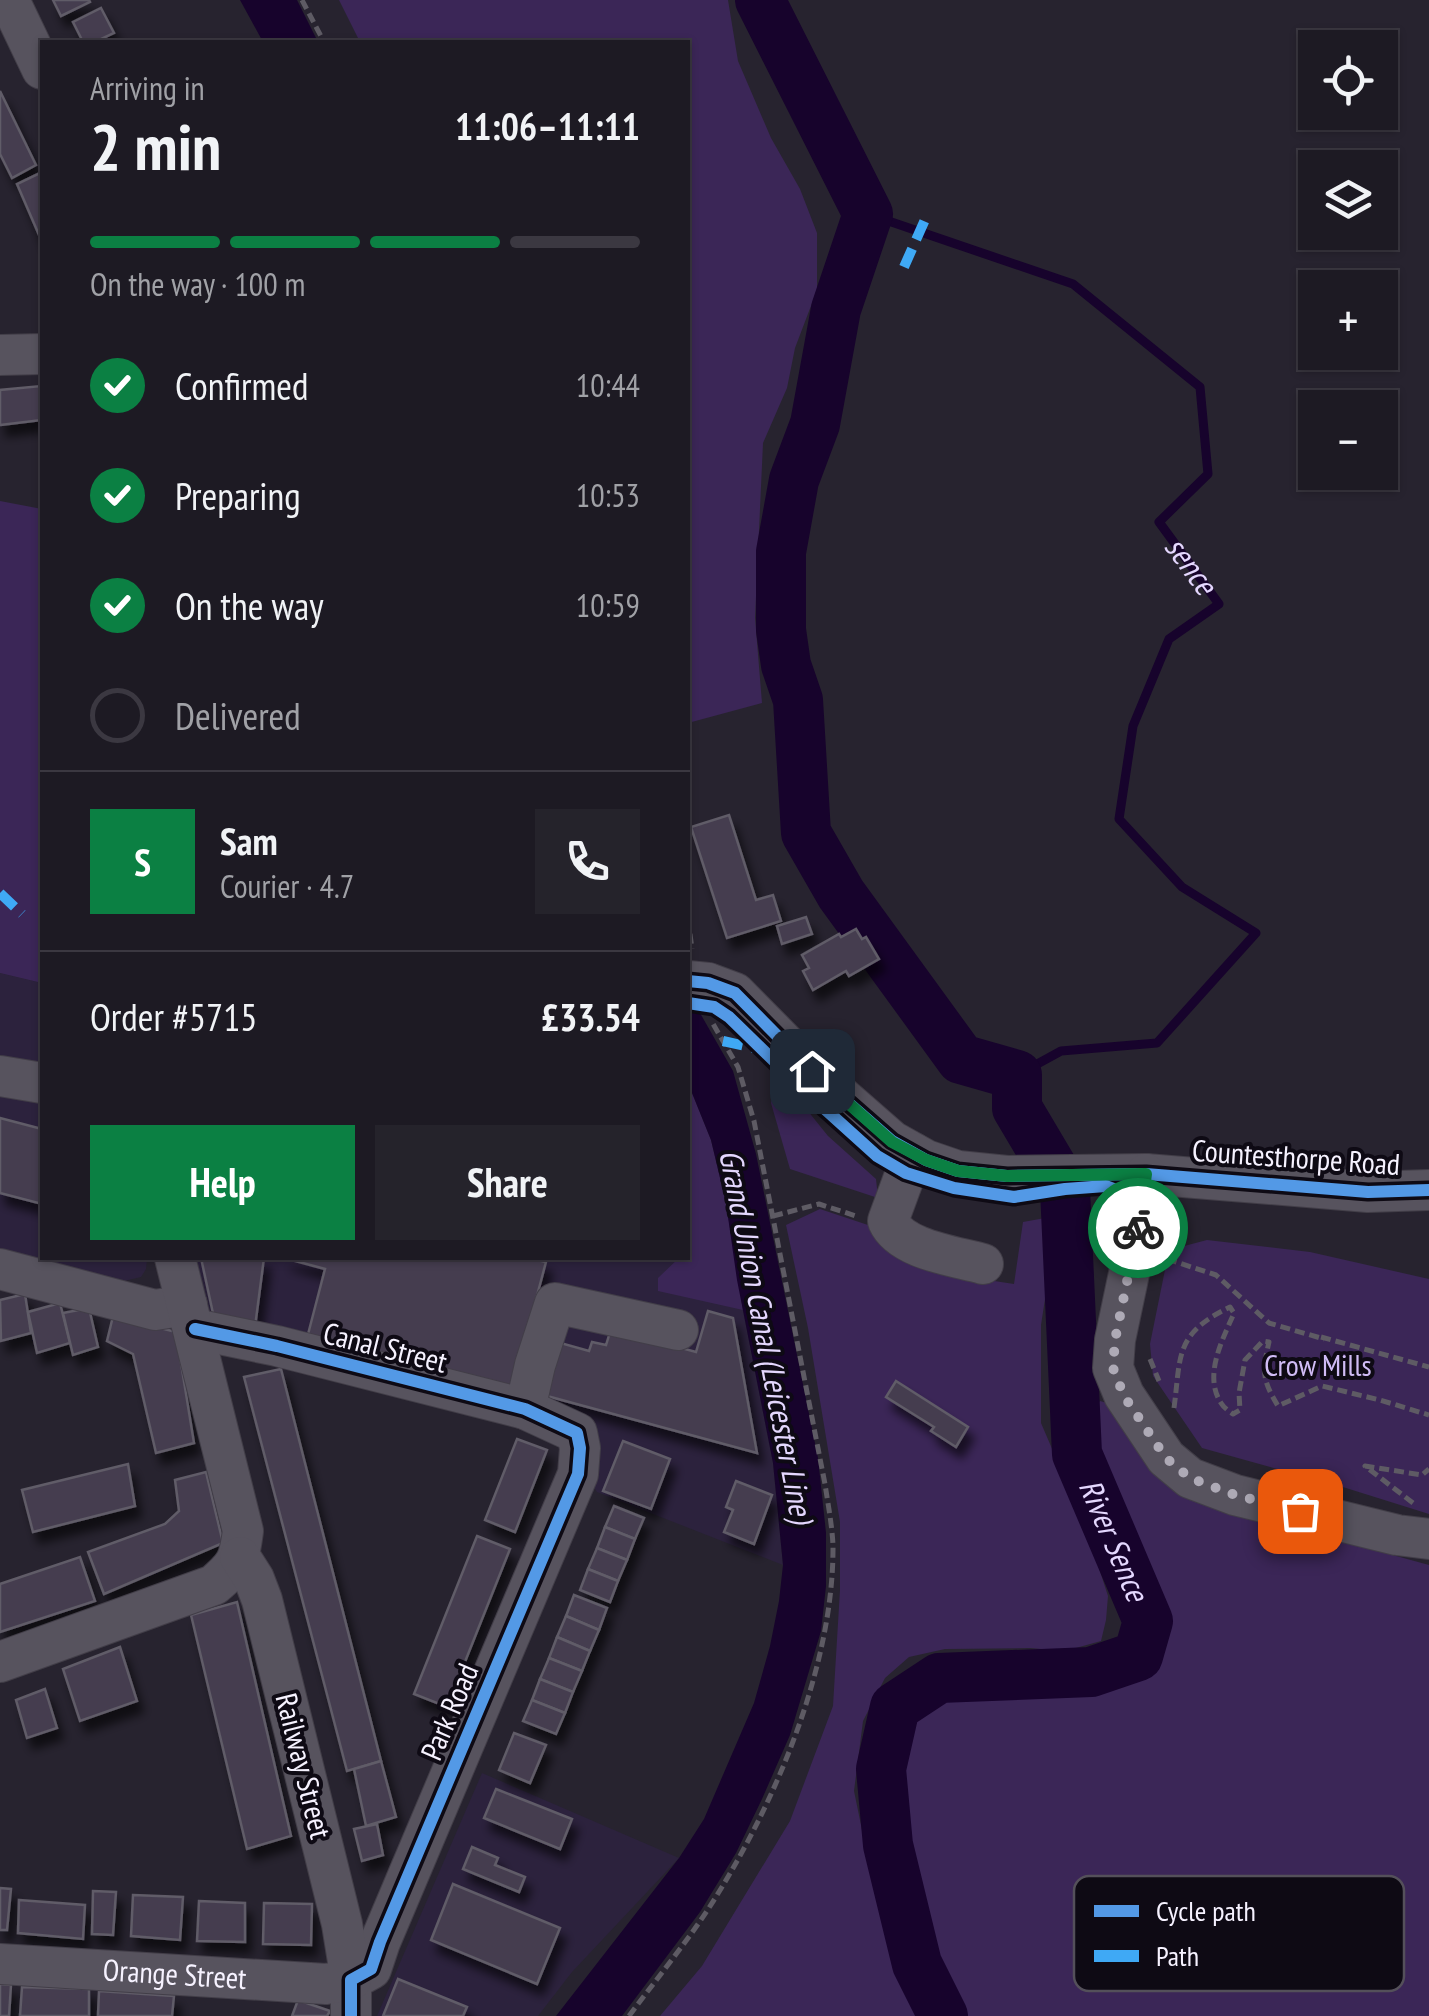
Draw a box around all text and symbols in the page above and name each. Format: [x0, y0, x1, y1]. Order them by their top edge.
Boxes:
map controls [1298, 30, 1398, 490]
button: locate [1298, 30, 1398, 130]
text: Arriving in [90, 67, 205, 109]
text: 11:06–11:11 [455, 101, 640, 150]
text: 2 min [90, 104, 221, 188]
button: layers [1298, 150, 1398, 250]
text: On the way · 100 m [90, 263, 305, 305]
button: + [1298, 270, 1398, 370]
icon: check [90, 358, 145, 413]
text: Confirmed [175, 361, 308, 410]
text: 10:44 [576, 364, 640, 406]
button: − [1298, 390, 1398, 490]
icon: check [90, 468, 145, 523]
text: Preparing [175, 471, 301, 520]
text: 10:53 [576, 474, 640, 516]
water label: sence [1156, 527, 1228, 604]
icon: check [90, 578, 145, 633]
text: On the way [175, 581, 323, 630]
text: 10:59 [576, 584, 640, 626]
text: Delivered [175, 691, 301, 740]
button: phone [535, 809, 640, 914]
text: Sam [220, 816, 278, 865]
text: S [134, 837, 151, 886]
text: Courier · 4.7 [220, 865, 354, 907]
text: Order #5715 [90, 992, 257, 1041]
text: £33.54 [541, 992, 640, 1041]
pin [770, 1029, 855, 1114]
icon: home [785, 1044, 840, 1099]
button: Help [90, 1125, 355, 1240]
button: Share [375, 1125, 640, 1240]
street label: Countesthorpe Road [1191, 1130, 1401, 1183]
water label: Grand Union Canal (Leicester Line) [710, 1146, 824, 1529]
courier [1088, 1178, 1188, 1278]
icon: bike [1111, 1201, 1166, 1256]
street label: Canal Street [320, 1312, 452, 1381]
park label: Crow Mills [1264, 1345, 1372, 1384]
pin [1258, 1469, 1343, 1554]
water label: River Sence [1070, 1472, 1160, 1609]
icon: bag [1273, 1484, 1328, 1539]
street label: Park Road [411, 1657, 486, 1766]
street label: Railway Street [268, 1689, 342, 1843]
legend [1074, 1876, 1404, 1991]
text: Cycle path [1156, 1892, 1256, 1929]
text: Path [1156, 1937, 1199, 1974]
street label: Orange Street [102, 1949, 248, 1997]

